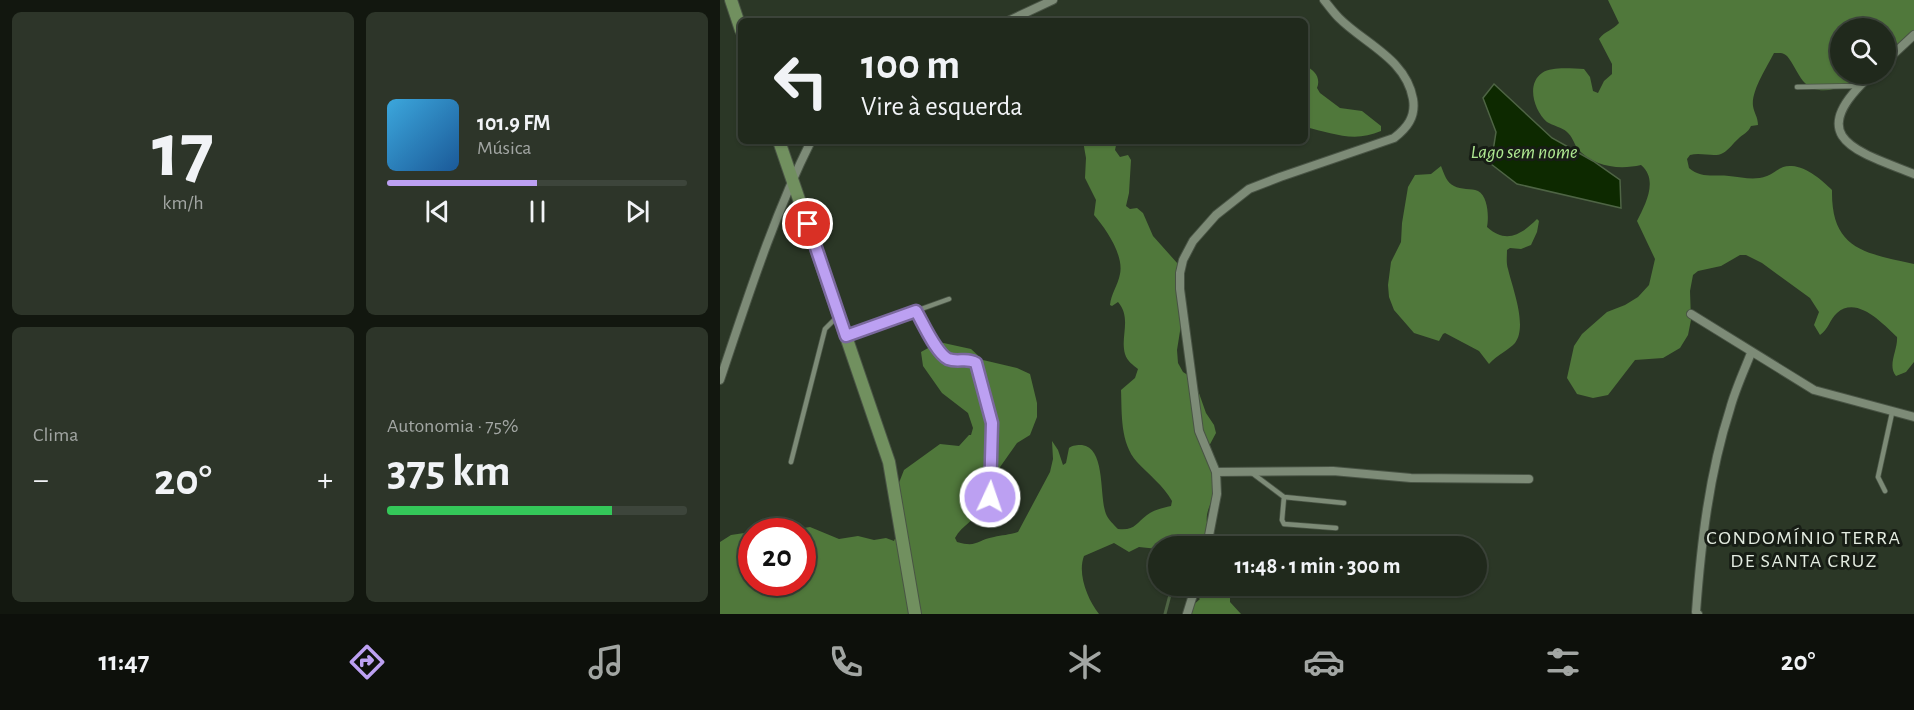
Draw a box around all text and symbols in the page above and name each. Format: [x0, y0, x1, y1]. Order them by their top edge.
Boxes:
map controls [1830, 18, 1896, 84]
button: search [1830, 18, 1896, 84]
icon: left [762, 42, 840, 120]
text: 100 m [861, 44, 960, 86]
text: Vire à esquerda [861, 93, 1023, 120]
text: 101.9 FM [477, 112, 551, 134]
text: 17 [152, 113, 214, 191]
text: Música [477, 138, 532, 158]
water label: Lago sem nome [1470, 142, 1578, 162]
text: km/h [162, 193, 204, 213]
icon: previous [421, 195, 454, 228]
icon: pause [521, 195, 554, 228]
icon: next [621, 195, 654, 228]
pin [782, 198, 833, 249]
icon: arrive [791, 207, 824, 240]
text: Autonomia · 75% [387, 416, 518, 436]
text: Clima [33, 425, 78, 445]
text: 375 km [387, 449, 511, 494]
text: 20° [154, 458, 212, 503]
text: − [33, 464, 49, 497]
text: + [317, 464, 333, 497]
position arrow [958, 465, 1022, 529]
speed limit sign: 20 [738, 518, 816, 596]
district label: CONDOMÍNIO TERRA DE SANTA CRUZ [1706, 527, 1902, 571]
text: 11:48 · 1 min · 300 m [1234, 555, 1401, 577]
icon: directions [346, 641, 388, 683]
icon: music [585, 641, 627, 683]
icon: phone [825, 641, 867, 683]
icon: climate [1064, 641, 1106, 683]
icon: car [1303, 641, 1345, 683]
icon: filters [1542, 641, 1584, 683]
text: 11:47 [99, 648, 149, 675]
text: 20° [1781, 648, 1815, 675]

